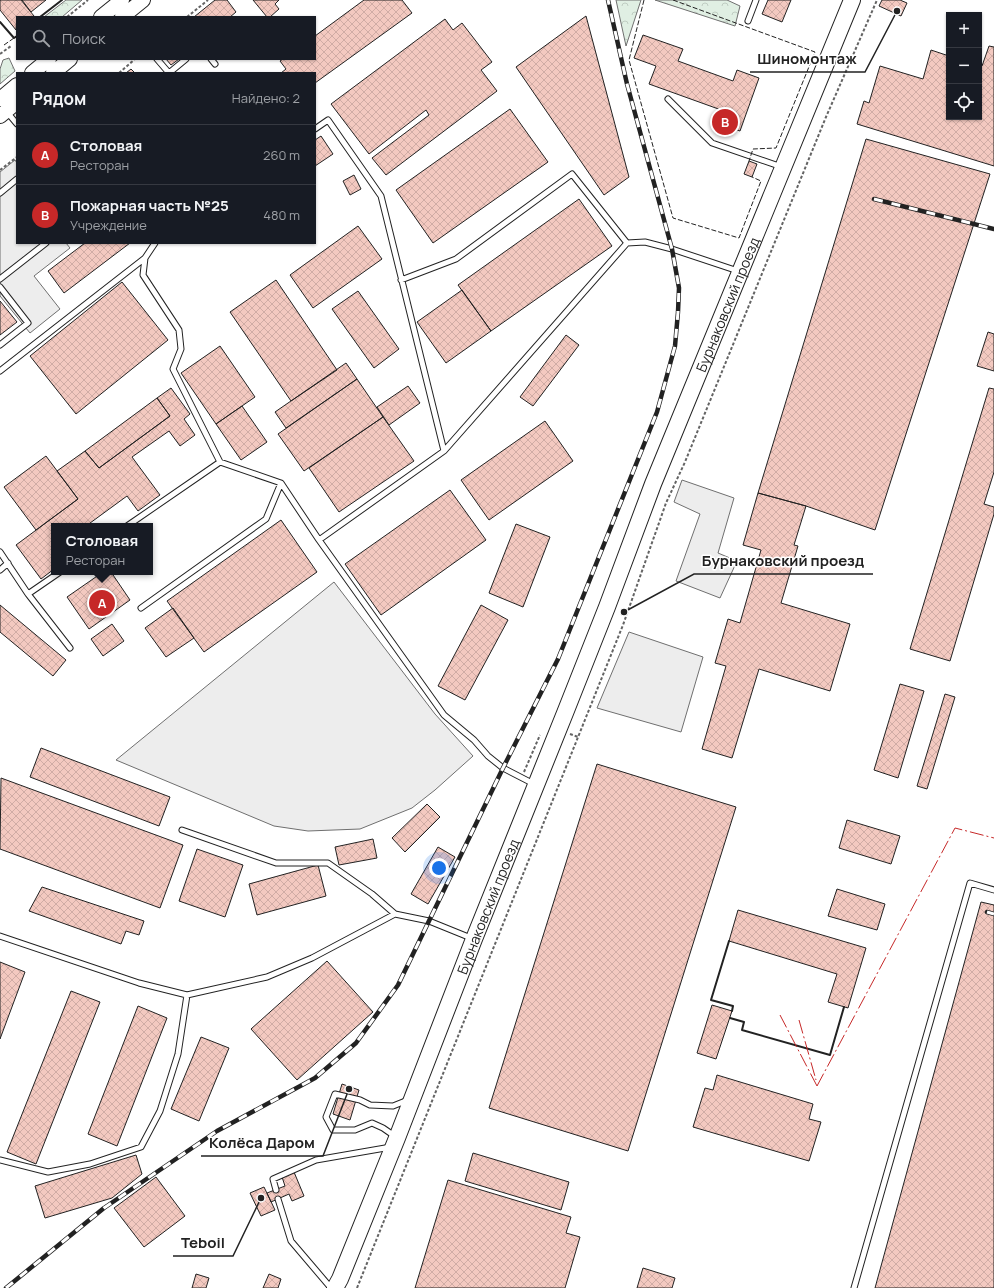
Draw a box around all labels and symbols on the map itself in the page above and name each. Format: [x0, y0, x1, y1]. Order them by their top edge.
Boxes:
callout: Шиномонтаж [750, 45, 865, 72]
text: Шиномонтаж [757, 48, 857, 69]
pin: B [712, 107, 738, 137]
street label: Бурнаковский проезд [691, 234, 763, 375]
callout: Бурнаковский проезд [694, 547, 873, 574]
text: Бурнаковский проезд [702, 550, 865, 571]
pin: A [89, 588, 115, 618]
street label: Бурнаковский проезд [452, 836, 523, 977]
your location [429, 858, 449, 878]
callout: Колёса Даром [201, 1129, 323, 1156]
text: Колёса Даром [209, 1132, 315, 1153]
callout: Teboil [173, 1229, 233, 1256]
text: Teboil [181, 1232, 225, 1253]

